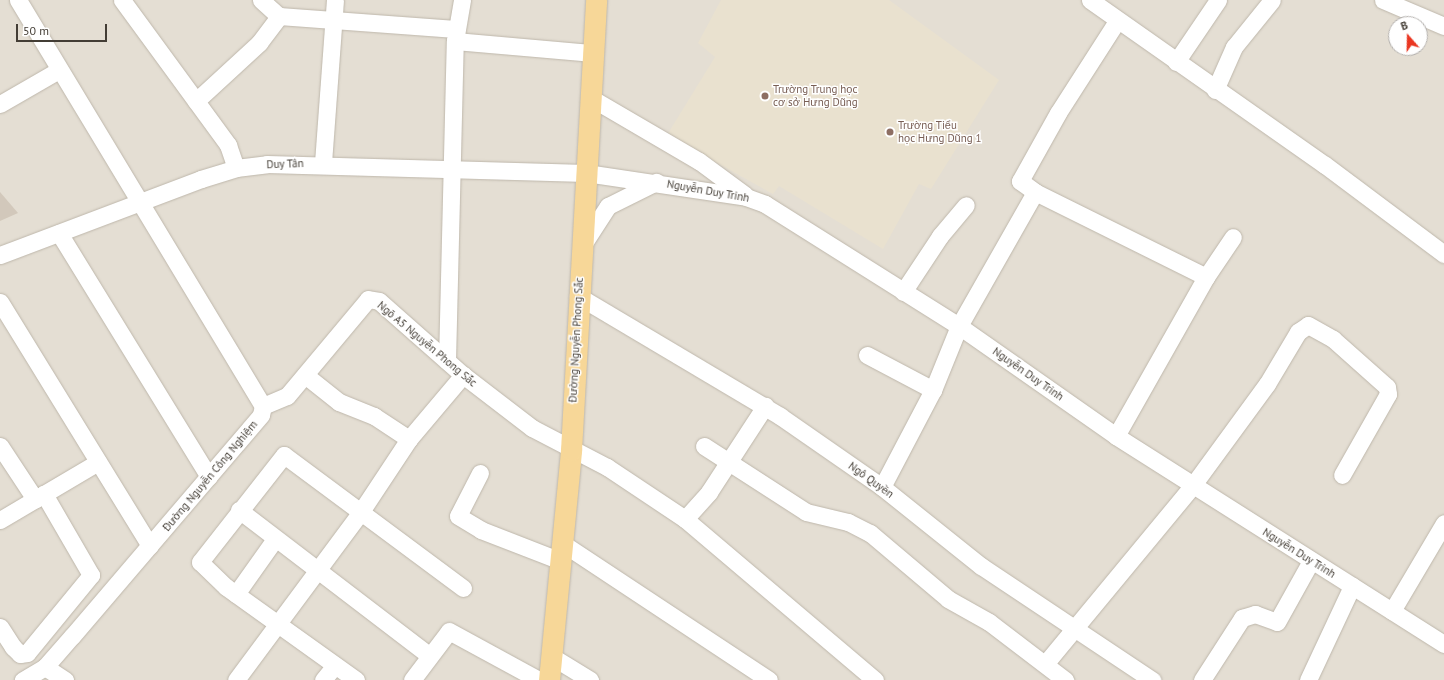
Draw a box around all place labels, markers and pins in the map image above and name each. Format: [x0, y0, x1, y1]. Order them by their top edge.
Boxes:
place label: Trường Trung học cơ sở Hưng Dũng [773, 83, 858, 109]
marker: Trường Trung học cơ sở Hưng Dũng [760, 91, 770, 101]
place label: Trường Tiểu học Hưng Dũng 1 [898, 119, 982, 145]
marker: Trường Tiểu học Hưng Dũng 1 [885, 127, 895, 137]

